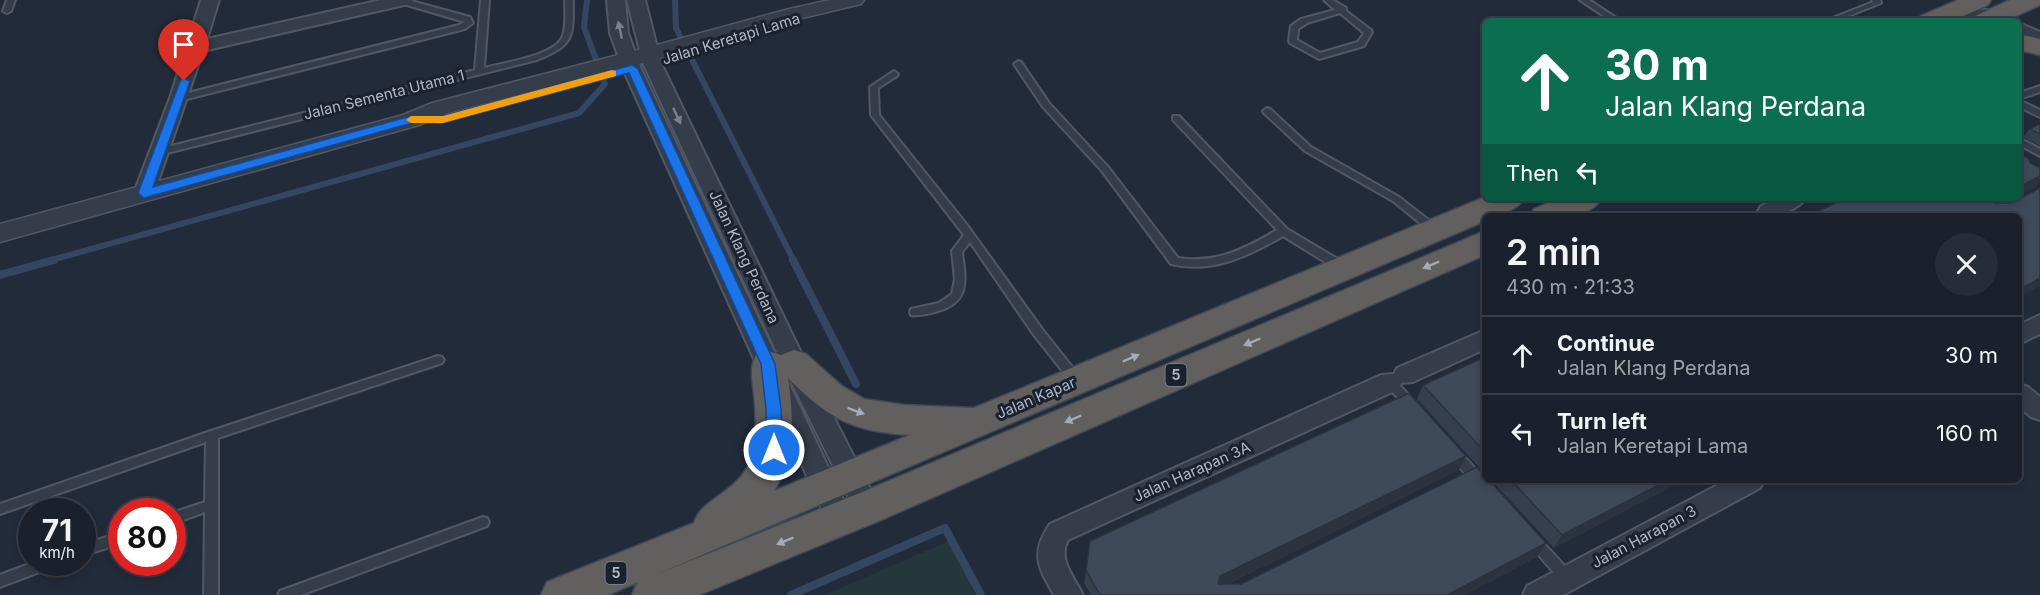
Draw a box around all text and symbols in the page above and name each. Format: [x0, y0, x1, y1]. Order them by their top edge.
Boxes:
street label: Jalan Keretapi Lama [660, 8, 802, 69]
pin [158, 19, 209, 81]
one-way arrow [615, 20, 624, 39]
icon: arrive [167, 28, 200, 61]
text: 30 m [1605, 39, 1709, 90]
icon: ahead [1506, 42, 1584, 120]
street label: Jalan Sementa Utama 1 [301, 65, 466, 124]
text: Jalan Klang Perdana [1605, 90, 1866, 123]
one-way arrow [673, 107, 682, 124]
icon: left [1571, 156, 1604, 189]
text: Then [1506, 160, 1559, 186]
street label: Jalan Klang Perdana [705, 187, 784, 327]
text: 2 min [1506, 230, 1601, 274]
button: close [1935, 233, 1998, 296]
one-way arrow [1422, 260, 1440, 270]
text: 430 m · 21:33 [1506, 275, 1635, 299]
text: Continue [1557, 330, 1655, 356]
one-way arrow [1243, 338, 1261, 347]
icon: ahead [1506, 339, 1539, 372]
text: 30 m [1945, 342, 1998, 368]
one-way arrow [1122, 353, 1140, 362]
text: Jalan Klang Perdana [1557, 356, 1750, 380]
road number: 5 [1166, 364, 1186, 386]
street label: Jalan Kapar [993, 372, 1079, 423]
one-way arrow [847, 406, 865, 416]
text: Turn left [1557, 408, 1647, 434]
one-way arrow [1064, 415, 1082, 424]
icon: left [1506, 417, 1539, 450]
position arrow [742, 418, 806, 482]
text: 160 m [1936, 420, 1998, 446]
text: Jalan Keretapi Lama [1557, 434, 1748, 458]
street label: Jalan Harapan 3A [1130, 437, 1253, 506]
speed limit sign: 80 [108, 498, 186, 576]
street label: Jalan Harapan 3 [1588, 501, 1699, 572]
text: 71 [42, 512, 72, 548]
one-way arrow [775, 536, 793, 546]
text: km/h [39, 543, 75, 562]
road number: 5 [606, 562, 626, 584]

